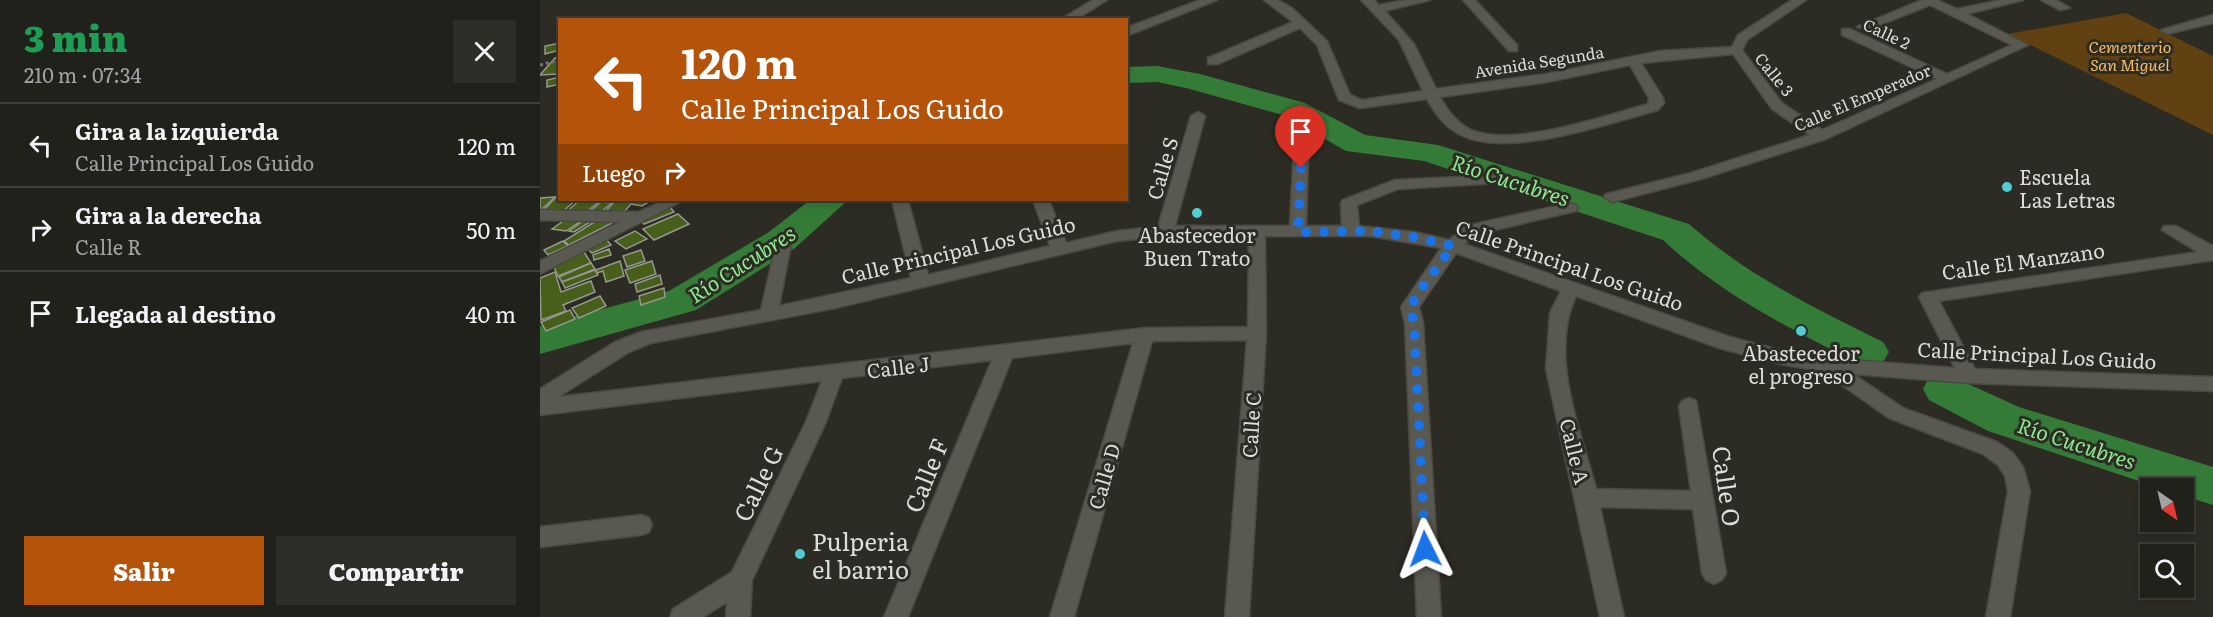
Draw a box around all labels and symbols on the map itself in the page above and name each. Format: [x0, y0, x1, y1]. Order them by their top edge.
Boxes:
street label: Calle 2 [1859, 12, 1915, 54]
park label: Cementerio San Miguel [2089, 34, 2171, 76]
street label: Avenida Segunda [1472, 39, 1606, 83]
street label: Calle 3 [1750, 47, 1800, 101]
street label: Calle El Emperador [1790, 57, 1934, 137]
pin [1275, 106, 1326, 168]
street label: Calle S [1138, 133, 1184, 203]
water label: Río Cucubres [1448, 145, 1574, 213]
place label: Escuela Las Letras [2019, 161, 2115, 214]
marker: Escuela Las Letras [2000, 180, 2014, 194]
marker: Abastecedor Buen Trato [1190, 206, 1204, 220]
street label: Calle Principal Los Guido [838, 207, 1078, 291]
street label: Calle Principal Los Guido [1452, 211, 1688, 317]
water label: Río Cucubres [681, 217, 801, 309]
place label: Abastecedor Buen Trato [1138, 219, 1256, 272]
street label: Calle El Manzano [1940, 234, 2106, 286]
marker: Abastecedor el progreso [1794, 324, 1808, 338]
street label: Calle Principal Los Guido [1917, 333, 2157, 375]
place label: Abastecedor el progreso [1742, 337, 1860, 390]
street label: Calle J [865, 347, 931, 385]
street label: Calle C [1233, 391, 1267, 459]
water label: Río Cucubres [2014, 408, 2140, 476]
street label: Calle A [1553, 415, 1599, 487]
street label: Calle F [894, 433, 956, 517]
street label: Calle G [724, 439, 790, 527]
street label: Calle D [1079, 439, 1127, 513]
street label: Calle O [1705, 444, 1751, 528]
north arrow [2140, 478, 2194, 532]
position arrow [1393, 517, 1457, 581]
place label: Pulperia el barrio [812, 523, 909, 586]
marker: Pulperia el barrio [793, 547, 807, 561]

